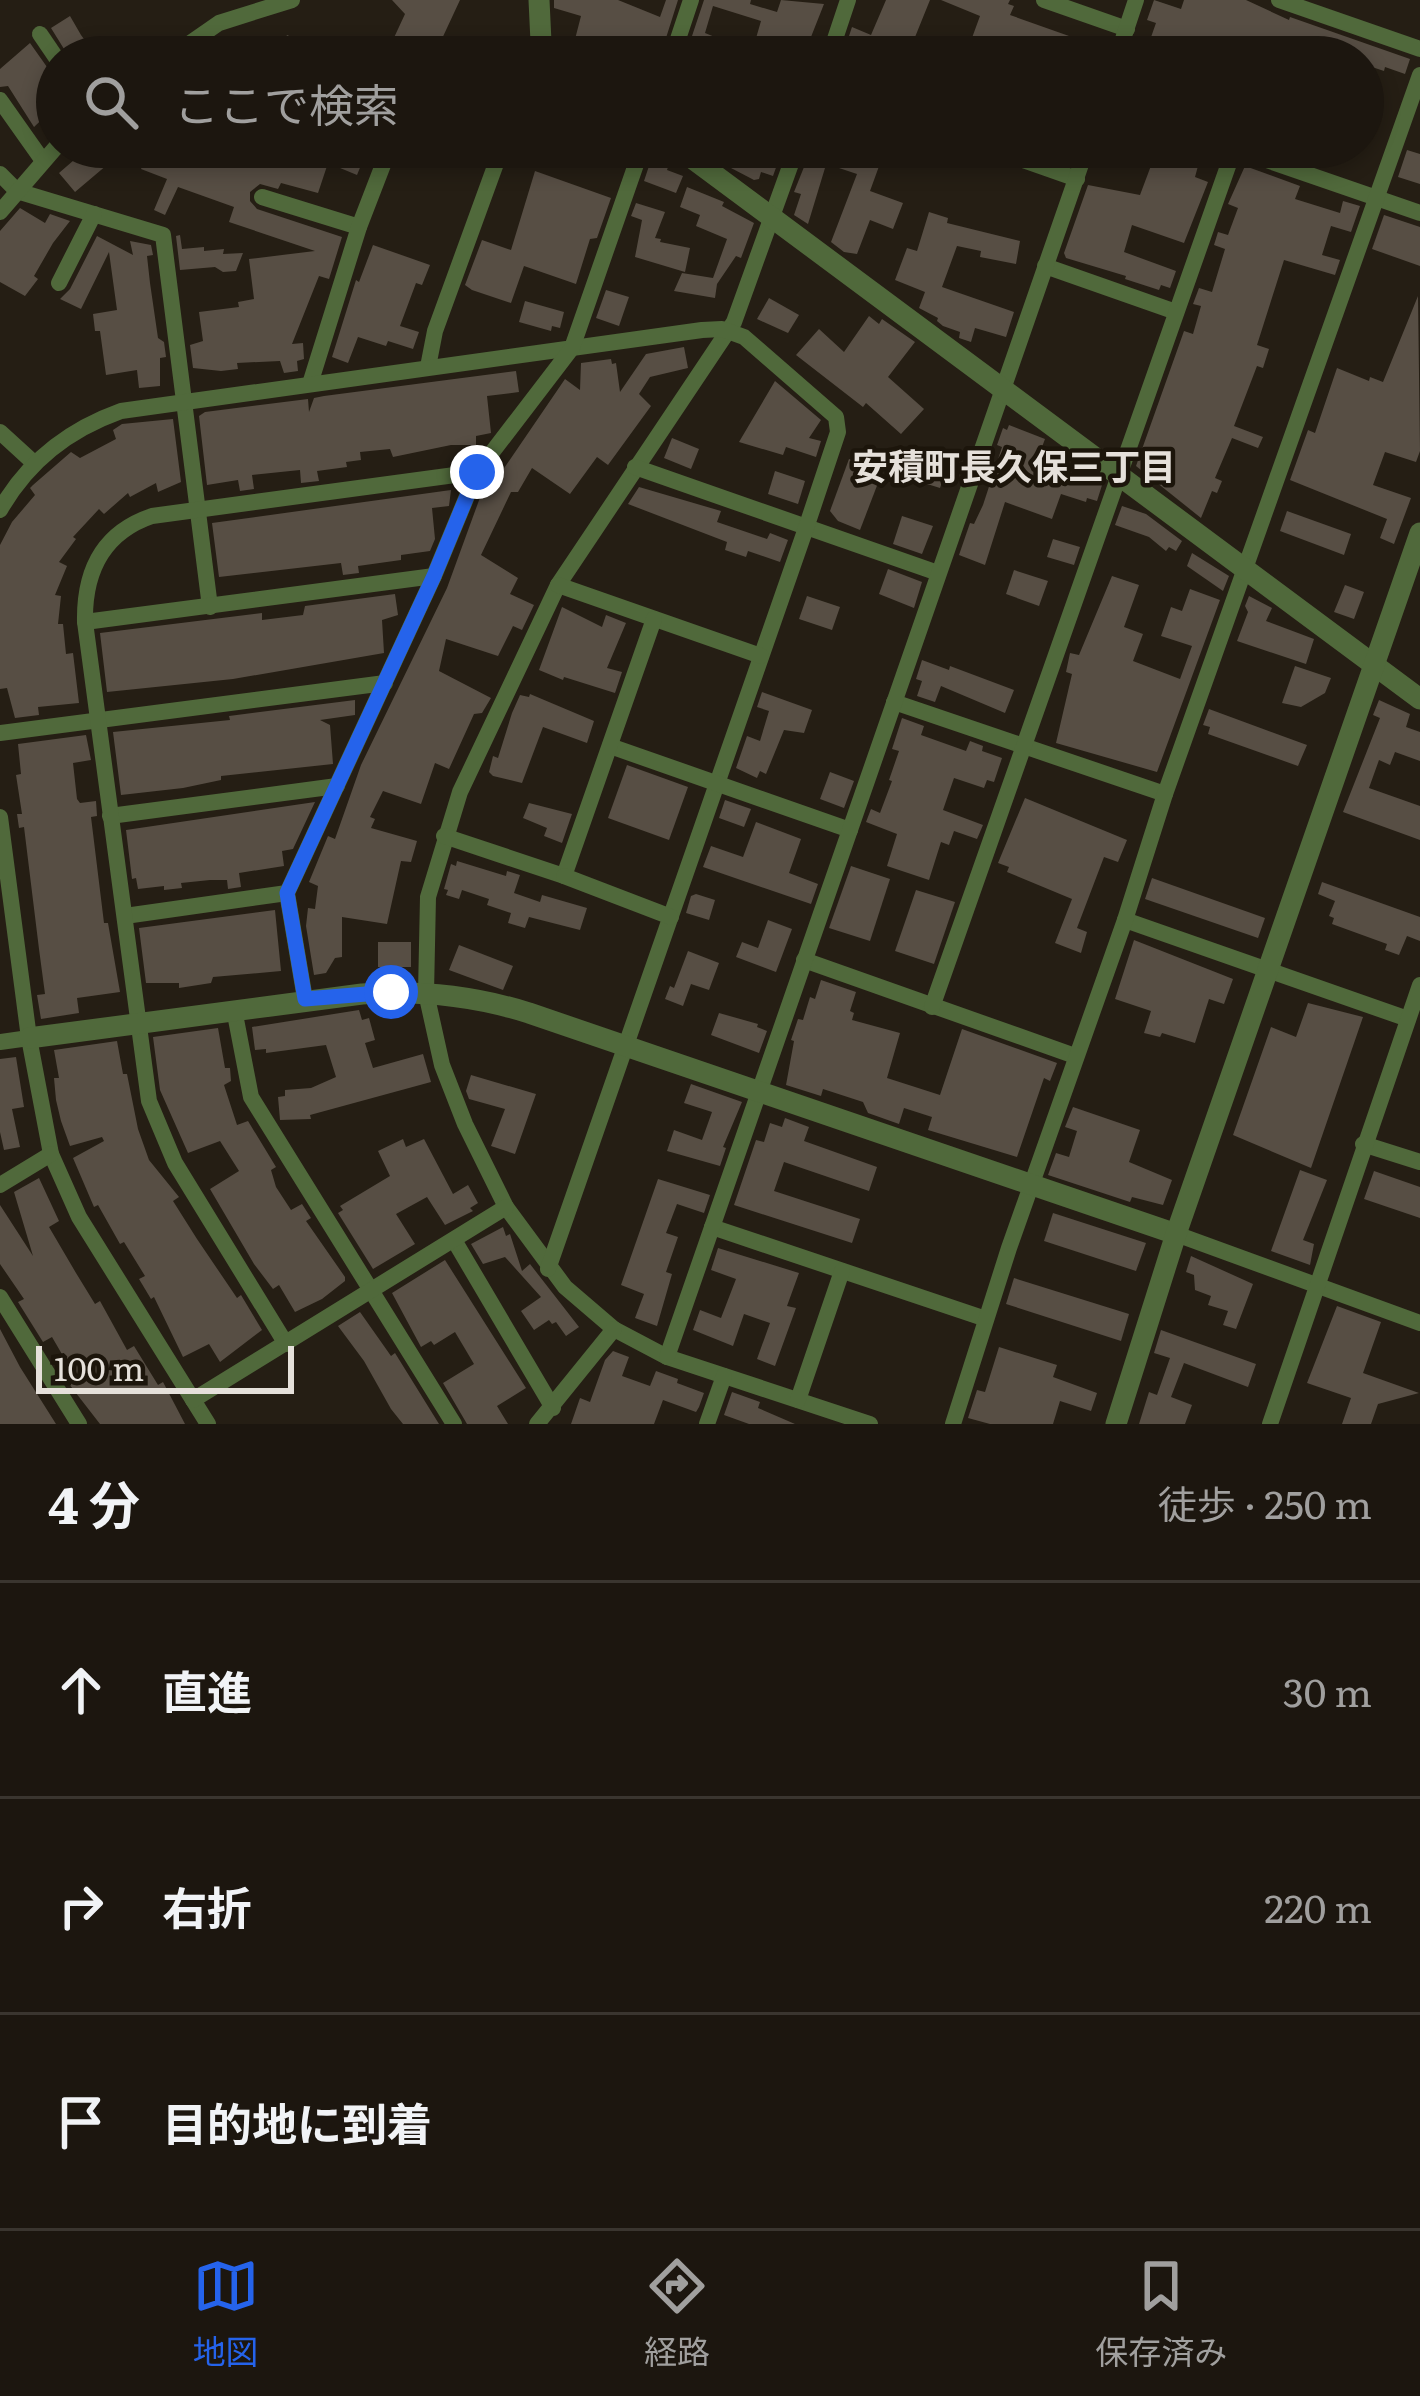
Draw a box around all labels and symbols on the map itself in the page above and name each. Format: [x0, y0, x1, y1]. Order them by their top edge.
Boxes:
district label: 安積町長久保三丁目 [852, 438, 1176, 491]
route end [450, 445, 504, 499]
route start [364, 965, 418, 1019]
scale bar [36, 1340, 294, 1393]

